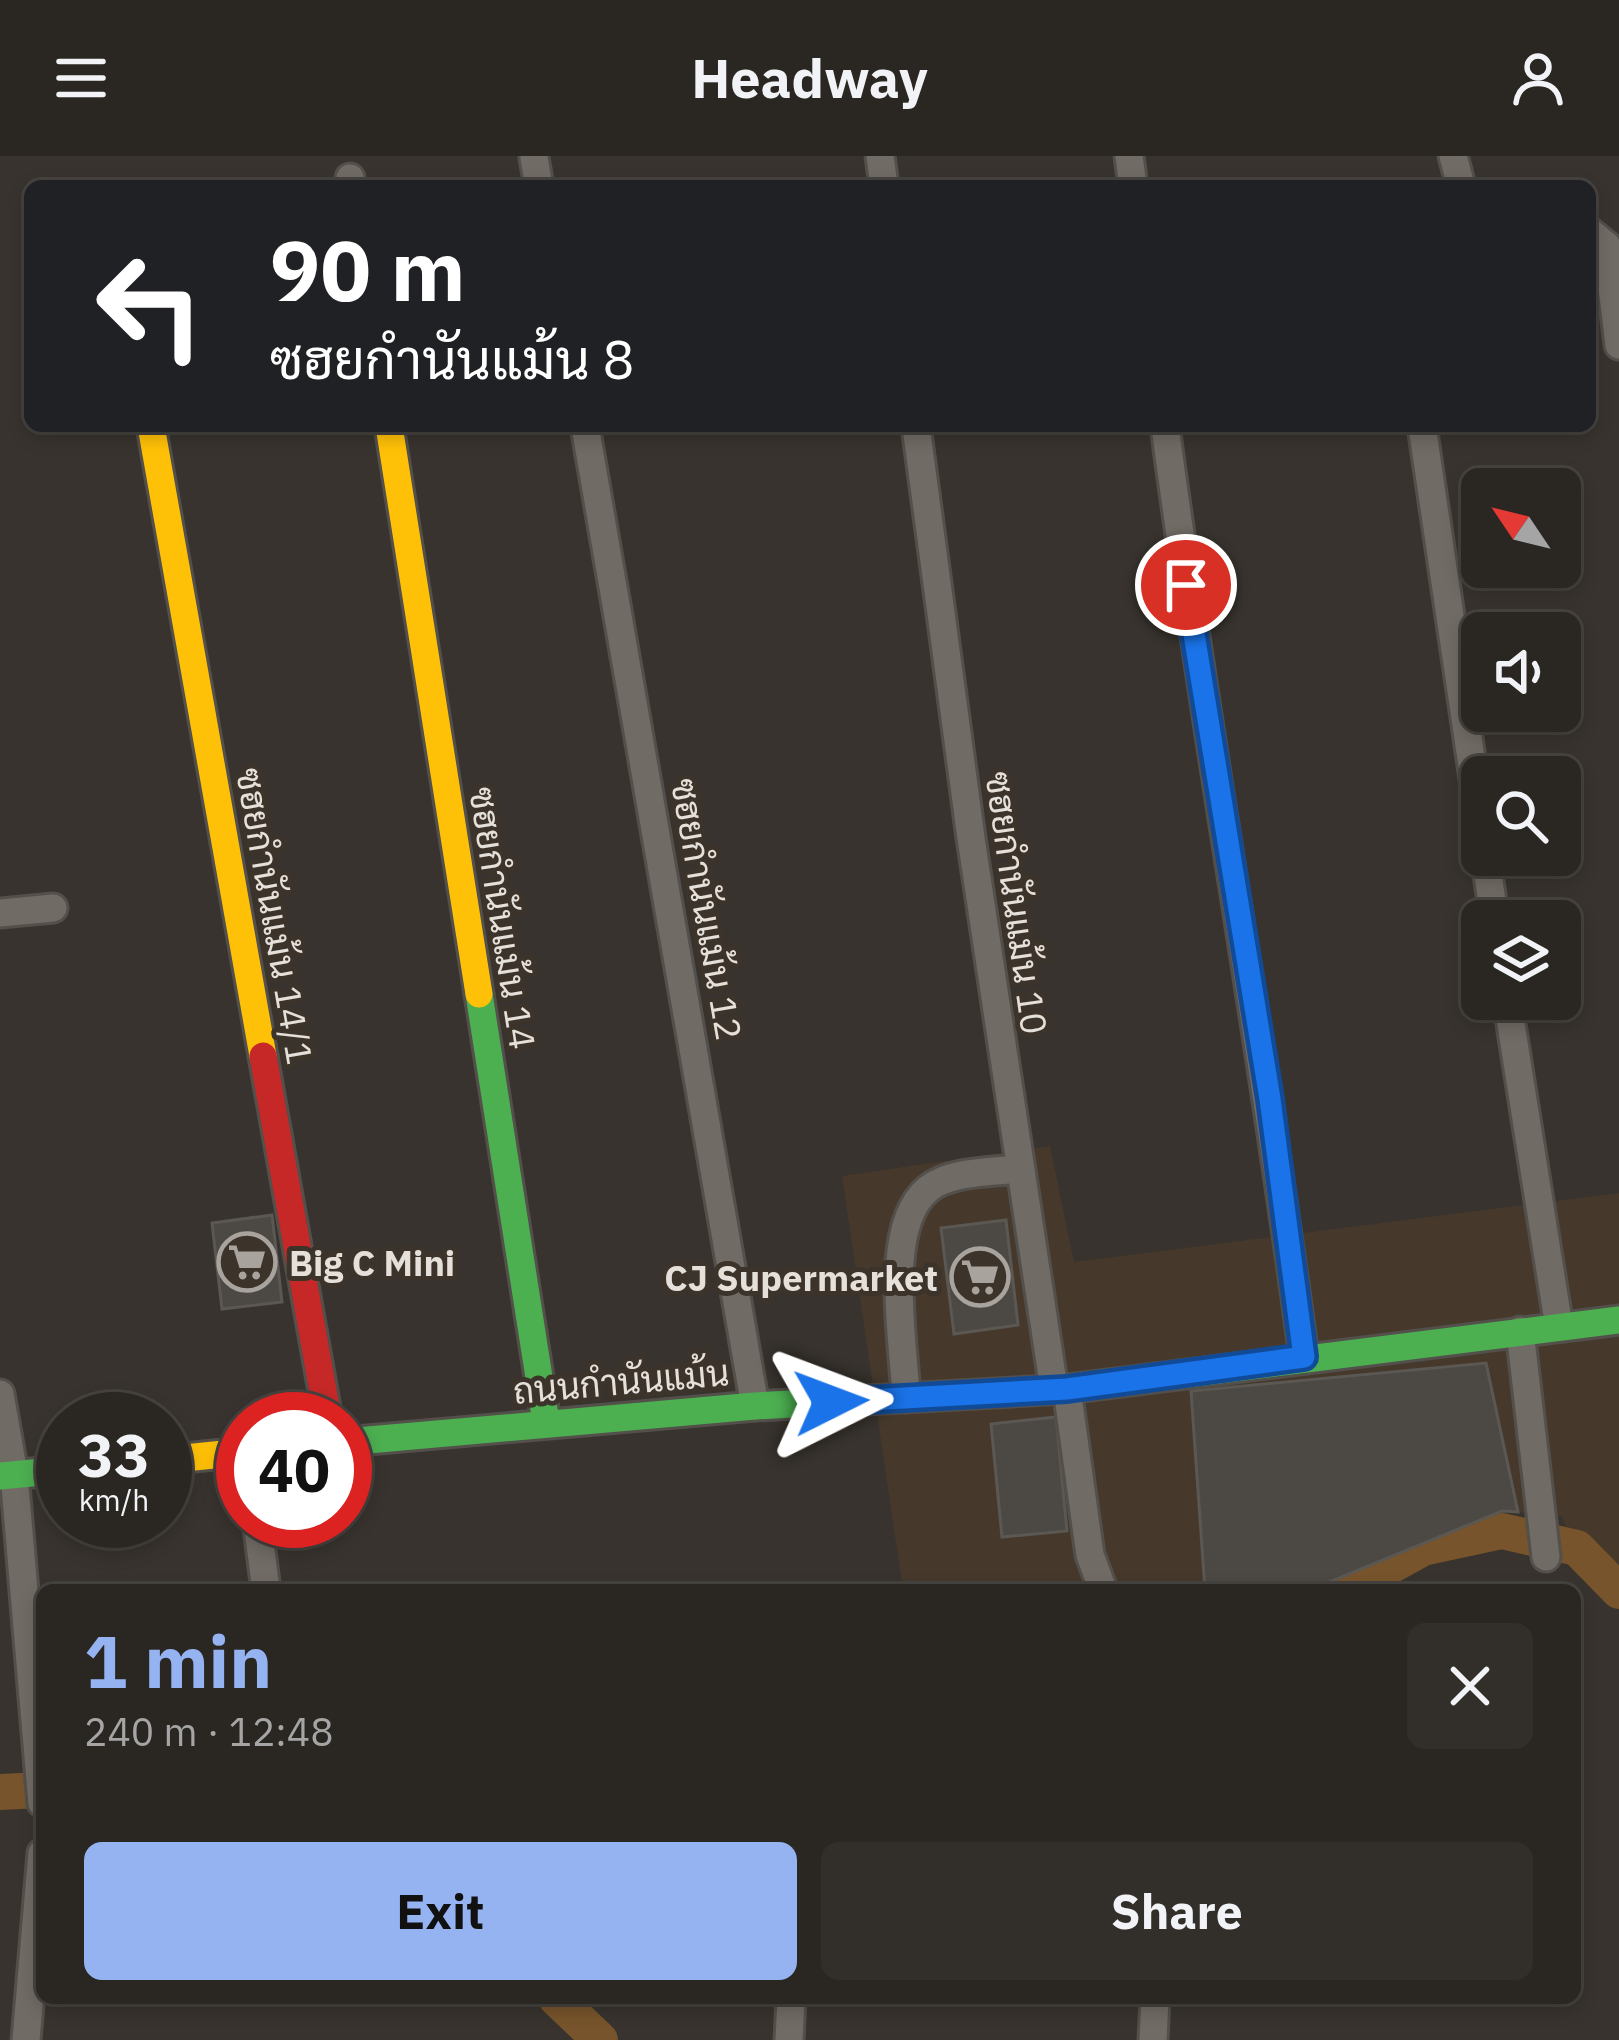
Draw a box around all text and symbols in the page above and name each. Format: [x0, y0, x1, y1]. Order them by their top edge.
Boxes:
text: Headway [691, 43, 928, 113]
icon: menu [48, 45, 114, 111]
icon: person [1505, 45, 1571, 111]
text: 90 m [270, 215, 466, 324]
icon: left [72, 228, 228, 384]
text: ซฮยกำนันแม้น 8 [270, 324, 635, 394]
north arrow [1461, 468, 1581, 588]
map controls [1461, 468, 1581, 1020]
pin [1135, 534, 1237, 636]
icon: arrive [1153, 552, 1219, 618]
button: sound [1461, 612, 1581, 732]
button: search [1461, 756, 1581, 876]
street label: ซฮยกำนันแม้น 14/1 [226, 764, 324, 1068]
street label: ซฮยกำนันแม้น 10 [975, 769, 1059, 1037]
street label: ซฮยกำนันแม้น 12 [661, 775, 753, 1043]
street label: ซฮยกำนันแม้น 14 [459, 784, 547, 1052]
button: layers [1461, 900, 1581, 1020]
supermarket icon: Big C Mini [216, 1231, 278, 1293]
place label: Big C Mini [289, 1239, 455, 1286]
supermarket icon: CJ Supermarket [949, 1246, 1011, 1308]
place label: CJ Supermarket [664, 1254, 938, 1301]
position arrow [768, 1339, 894, 1465]
street label: ถนนกำนันแม้น [511, 1348, 731, 1414]
speed limit sign: 40 [216, 1392, 372, 1548]
text: 33 [78, 1415, 150, 1494]
text: km/h [79, 1480, 149, 1519]
text: 1 min [84, 1614, 272, 1708]
button: close [1407, 1623, 1533, 1749]
text: 240 m · 12:48 [84, 1706, 334, 1757]
button: Exit [84, 1842, 797, 1980]
button: Share [821, 1842, 1533, 1980]

